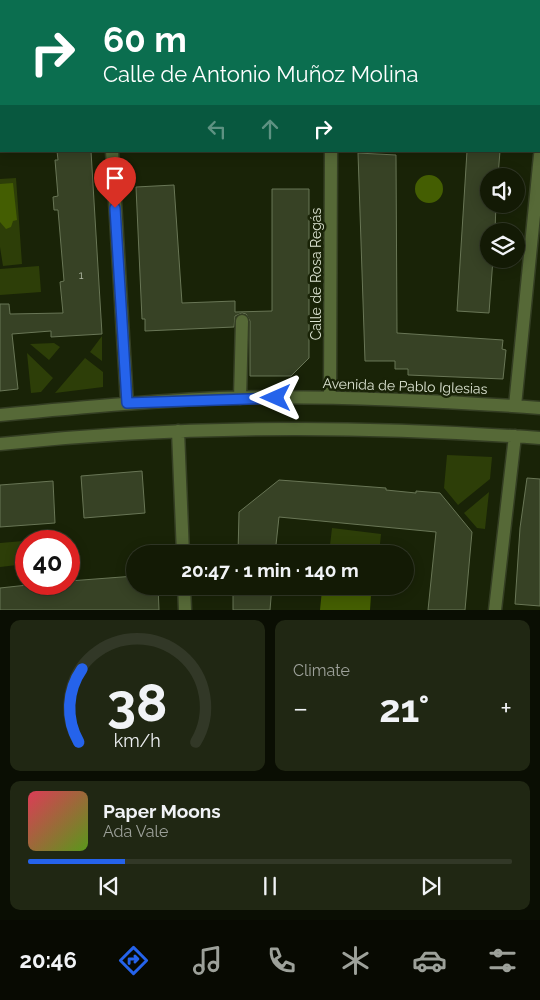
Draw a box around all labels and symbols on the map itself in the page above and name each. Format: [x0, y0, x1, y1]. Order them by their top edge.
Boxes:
pin [94, 157, 136, 208]
street label: Calle de Rosa Regás [308, 208, 324, 340]
house number: 1 [79, 269, 84, 282]
position arrow [249, 371, 301, 423]
street label: Avenida de Pablo Iglesias [322, 375, 488, 397]
speed limit sign: 40 [15, 530, 80, 595]

